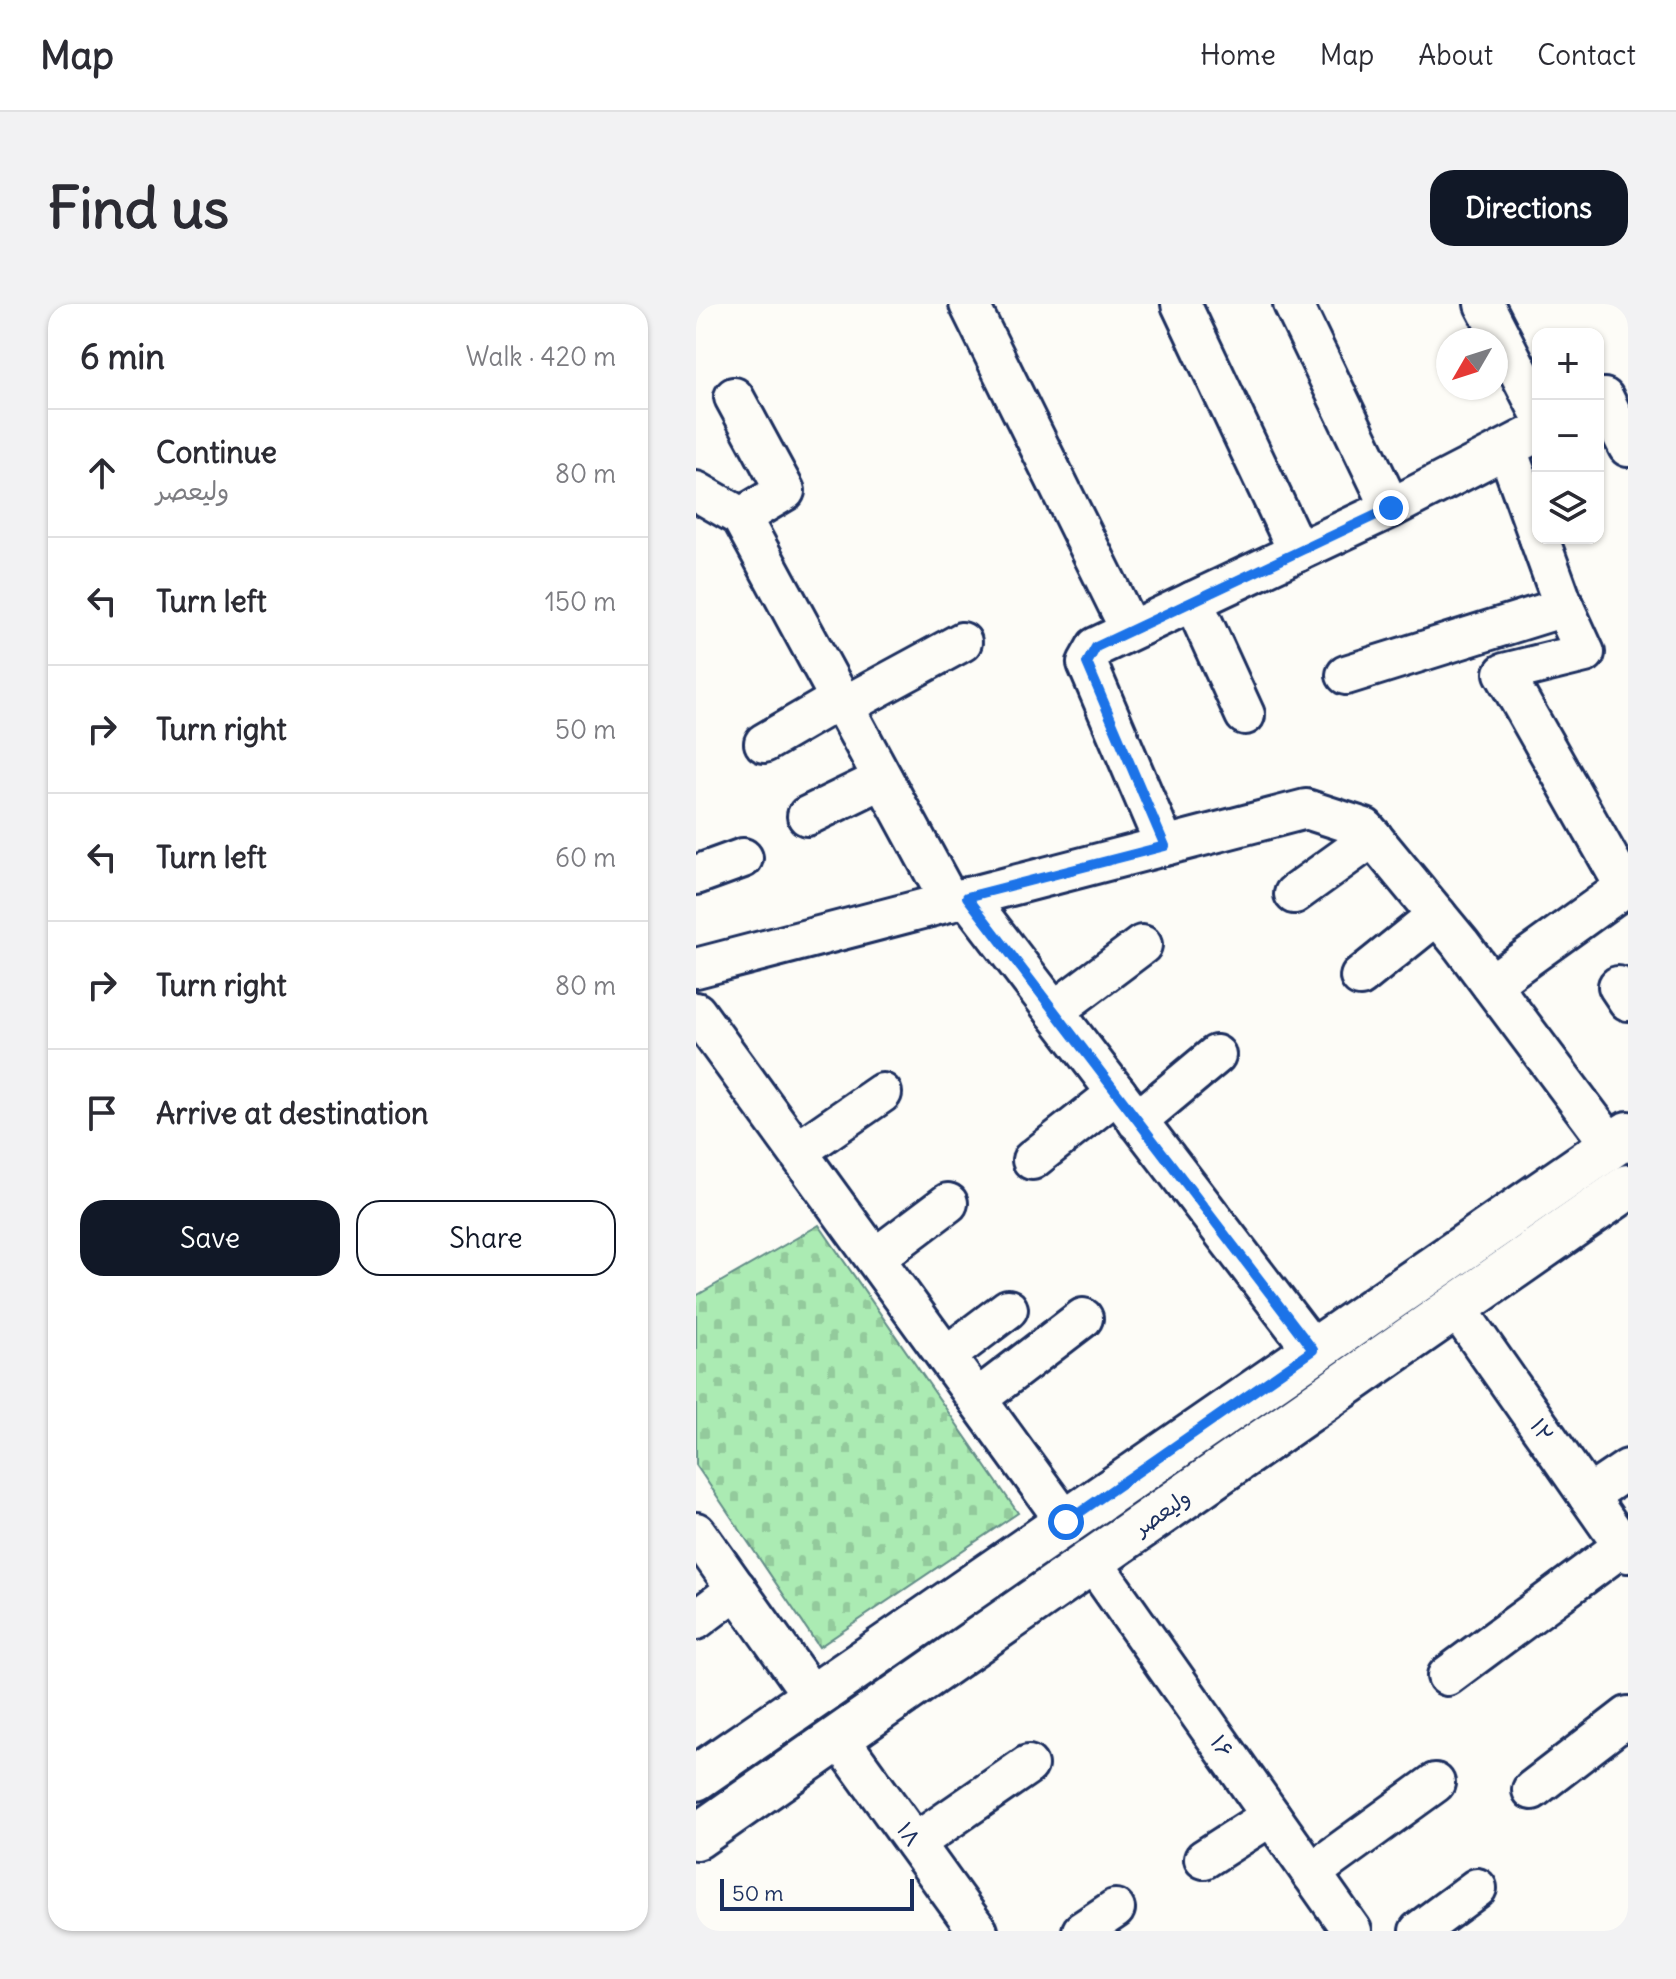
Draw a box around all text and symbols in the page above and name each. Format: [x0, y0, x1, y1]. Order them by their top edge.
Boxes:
text: Map [40, 32, 114, 79]
text: Home [1200, 37, 1276, 73]
text: Map [1320, 37, 1374, 73]
text: About [1418, 37, 1493, 73]
text: Contact [1537, 37, 1636, 73]
button: Directions [1430, 170, 1628, 246]
text: Find us [48, 173, 229, 243]
north arrow [1436, 328, 1508, 400]
map controls [1532, 328, 1604, 544]
button: + [1532, 328, 1604, 400]
text: 6 min [80, 335, 165, 378]
text: Walk · 420 m [466, 340, 616, 373]
button: − [1532, 400, 1604, 472]
text: Continue [156, 433, 277, 471]
icon: ahead [80, 451, 124, 495]
text: 80 m [555, 457, 616, 490]
button: layers [1532, 472, 1604, 544]
text: ولیعصر [156, 474, 229, 507]
route end [1373, 490, 1409, 526]
icon: left [80, 579, 124, 623]
text: Turn left [156, 582, 267, 620]
text: 150 m [545, 585, 616, 618]
icon: right [80, 707, 124, 751]
text: Turn right [156, 710, 287, 748]
text: 50 m [555, 713, 616, 746]
icon: left [80, 835, 124, 879]
text: Turn left [156, 838, 267, 876]
text: 60 m [555, 841, 616, 874]
icon: right [80, 963, 124, 1007]
text: Turn right [156, 966, 287, 1004]
text: 80 m [555, 969, 616, 1002]
icon: arrive [80, 1091, 124, 1135]
text: Arrive at destination [156, 1094, 428, 1132]
button: Save [80, 1200, 340, 1276]
button: Share [356, 1200, 616, 1276]
street label: ۱۲ [1524, 1413, 1560, 1447]
street label: ولیعصر [1127, 1483, 1195, 1542]
route start [1048, 1504, 1084, 1540]
street label: ۱۶ [1204, 1729, 1240, 1763]
street label: ۱۸ [891, 1816, 927, 1852]
scale bar [720, 1875, 914, 1911]
text: 50 m [732, 1879, 784, 1907]

